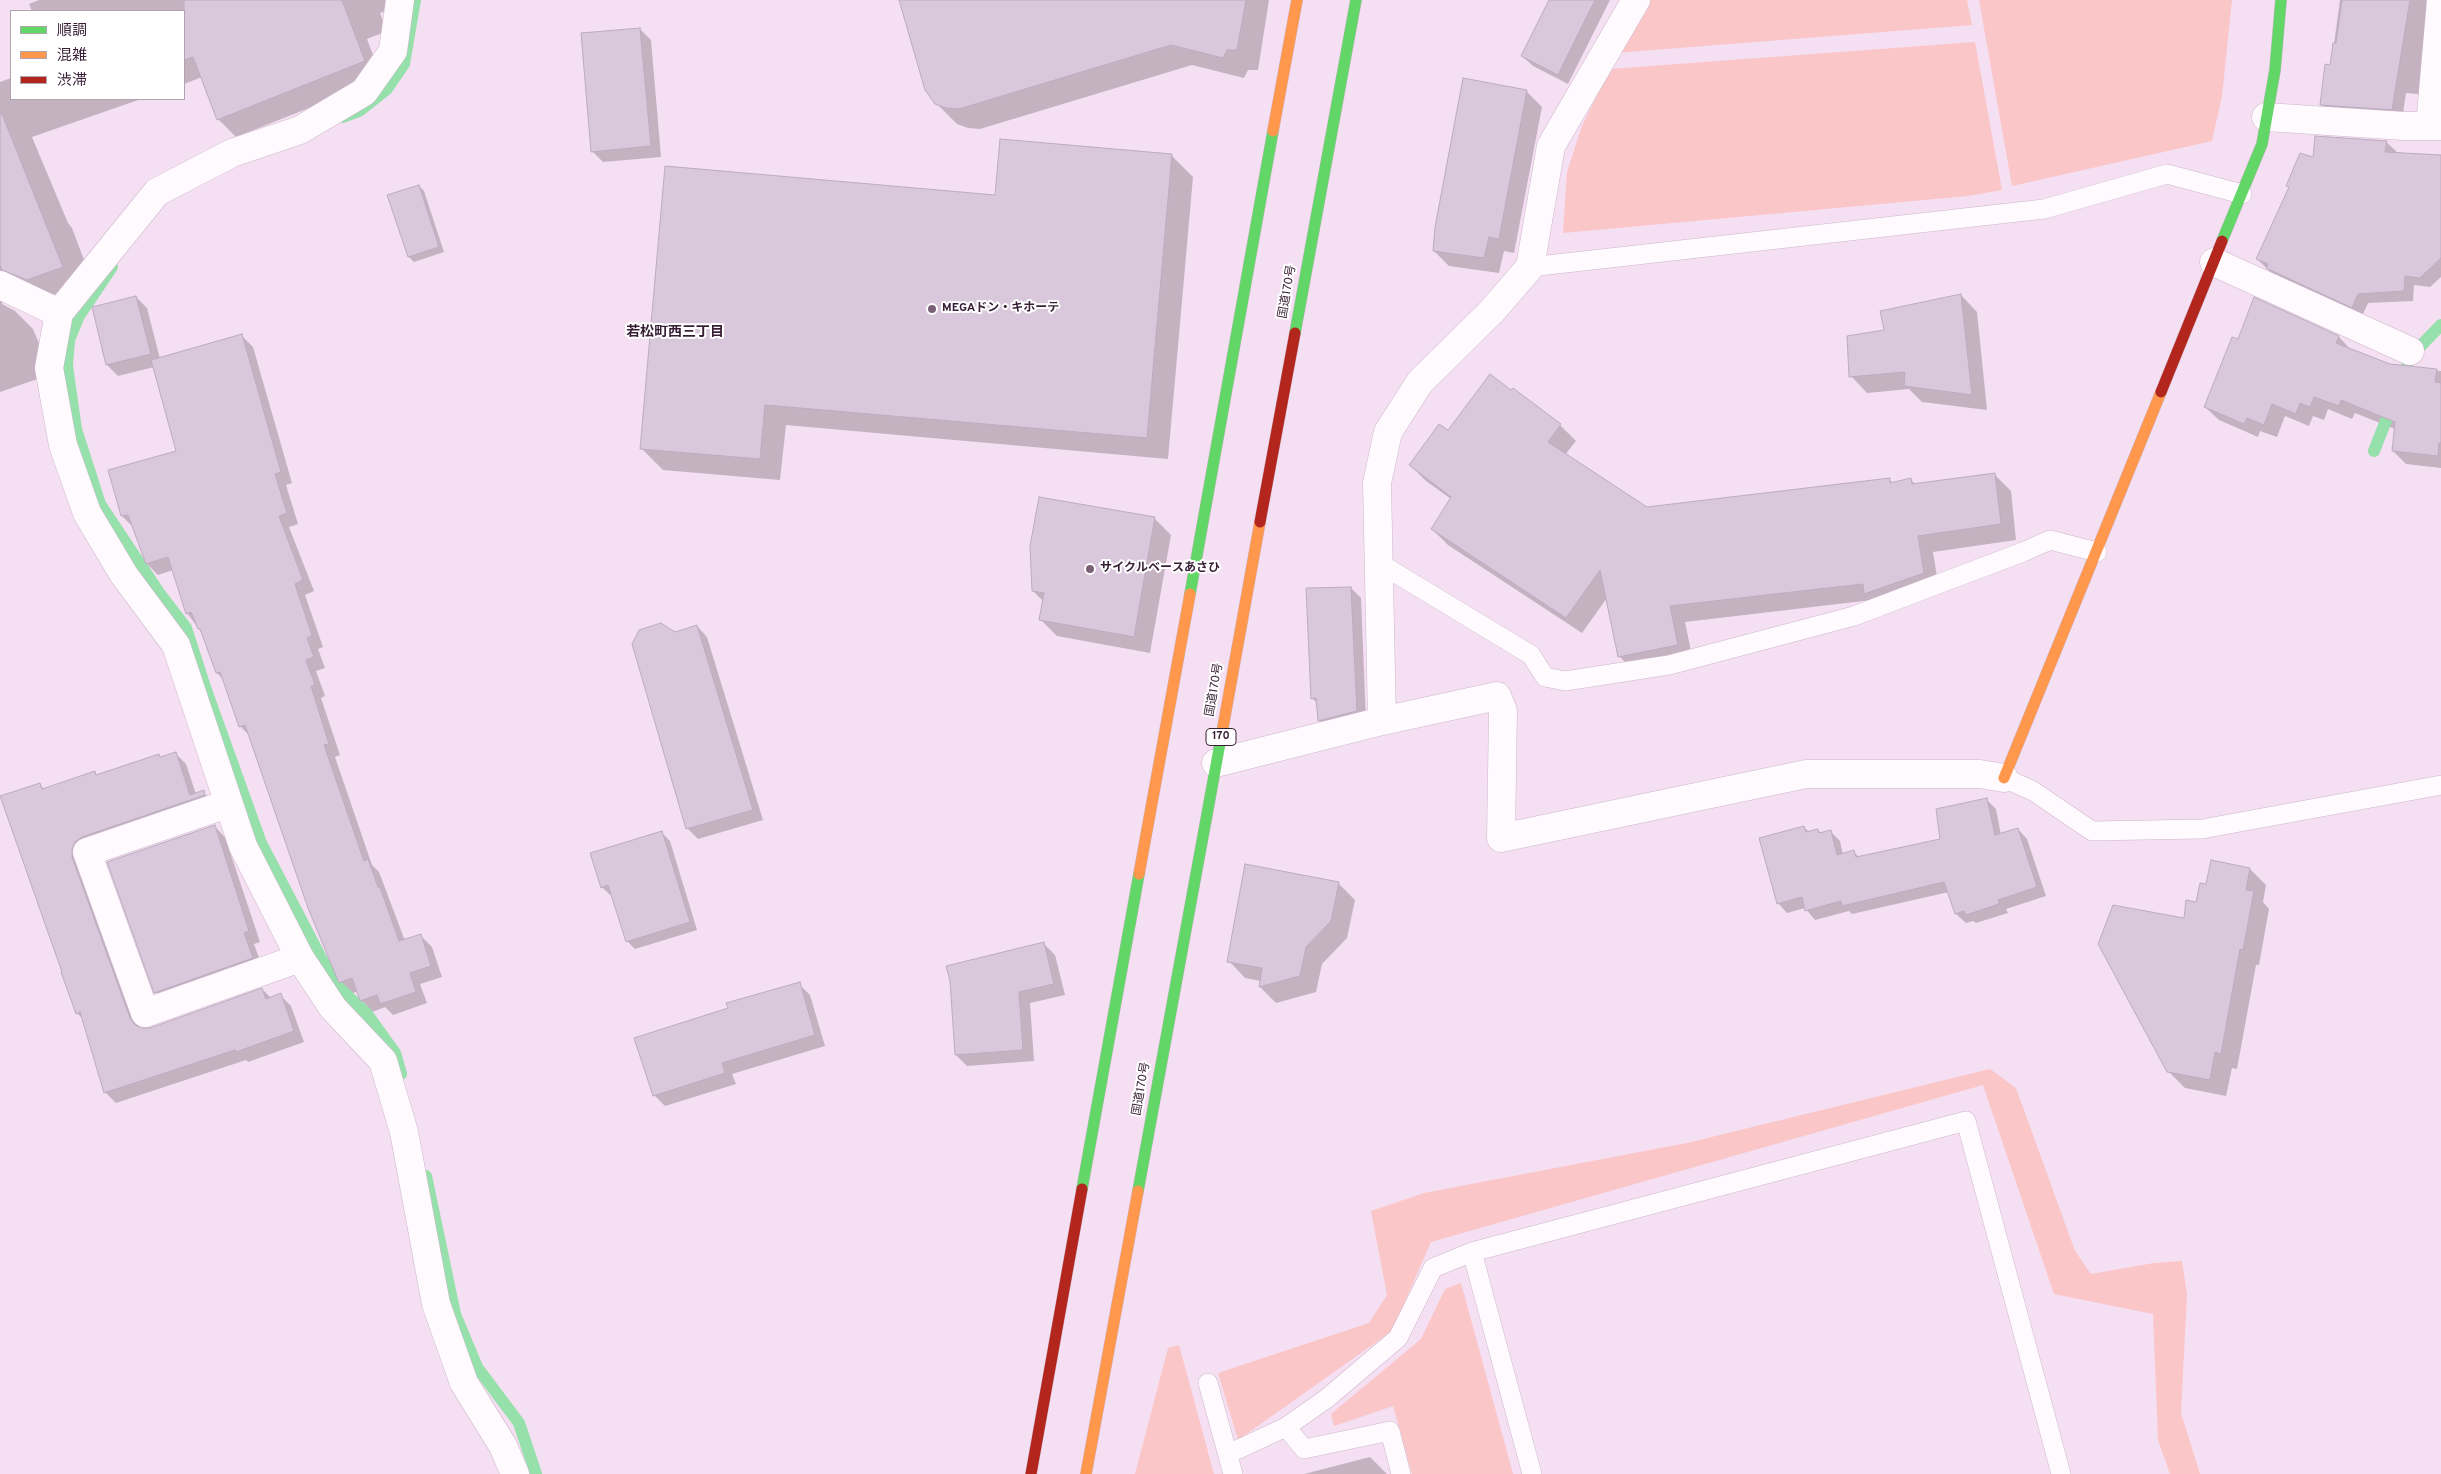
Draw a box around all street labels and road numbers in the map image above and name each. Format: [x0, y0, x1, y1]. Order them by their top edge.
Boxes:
street label: 国道170号 [1276, 264, 1300, 320]
street label: 国道170号 [1203, 662, 1227, 718]
road number: 170 [1206, 729, 1236, 746]
street label: 国道170号 [1130, 1061, 1154, 1117]

